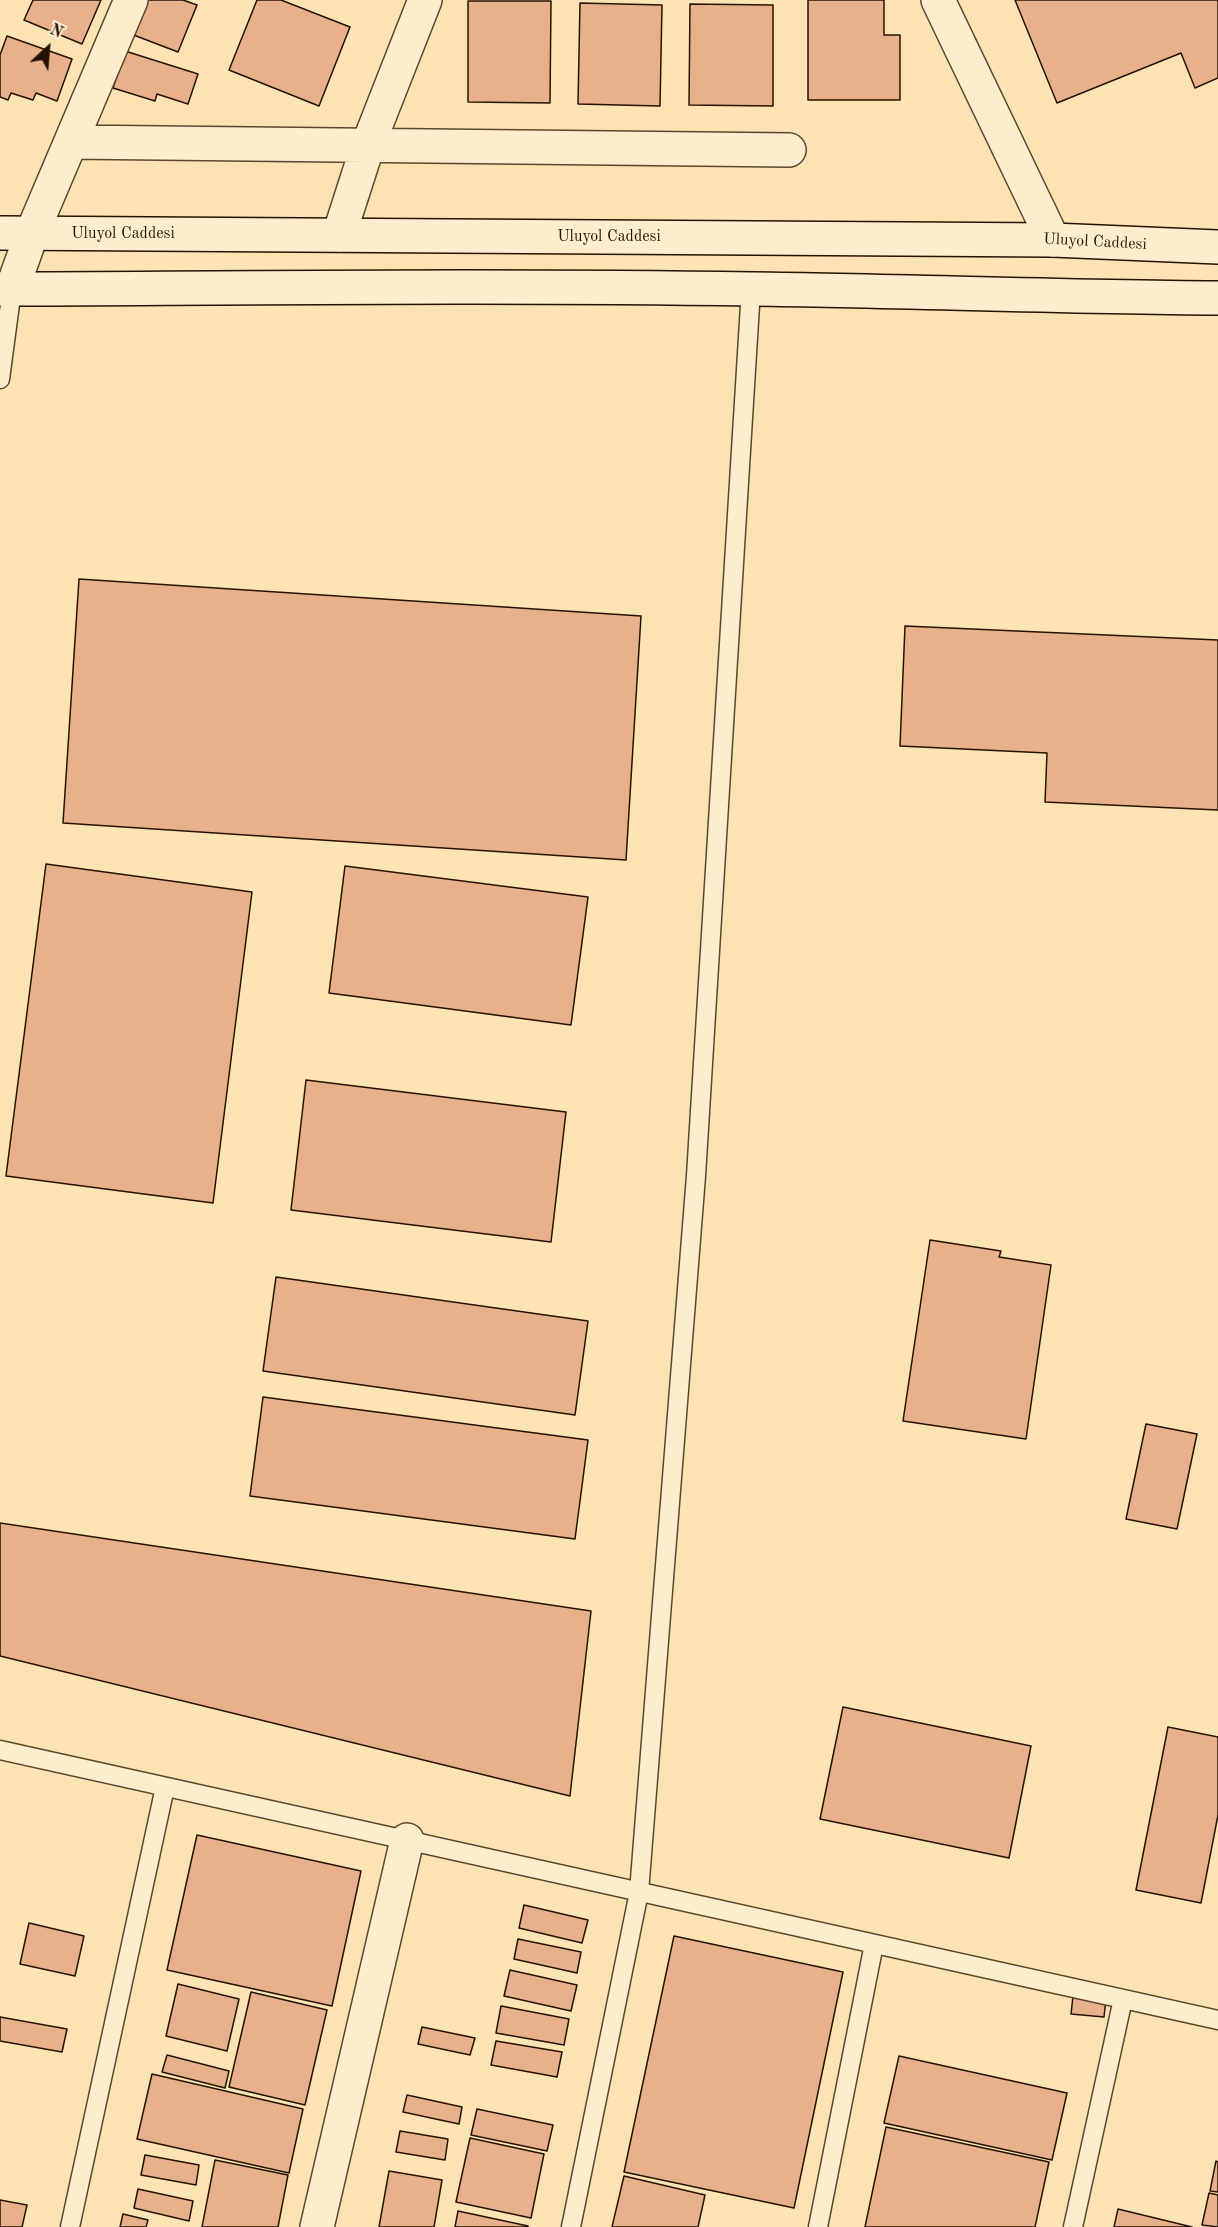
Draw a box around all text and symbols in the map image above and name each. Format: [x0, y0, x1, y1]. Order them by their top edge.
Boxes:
north arrow [18, 18, 78, 78]
text: N [47, 22, 65, 42]
street label: Uluyol Caddesi [71, 224, 175, 244]
street label: Uluyol Caddesi [557, 227, 661, 247]
street label: Uluyol Caddesi [1043, 230, 1147, 254]

